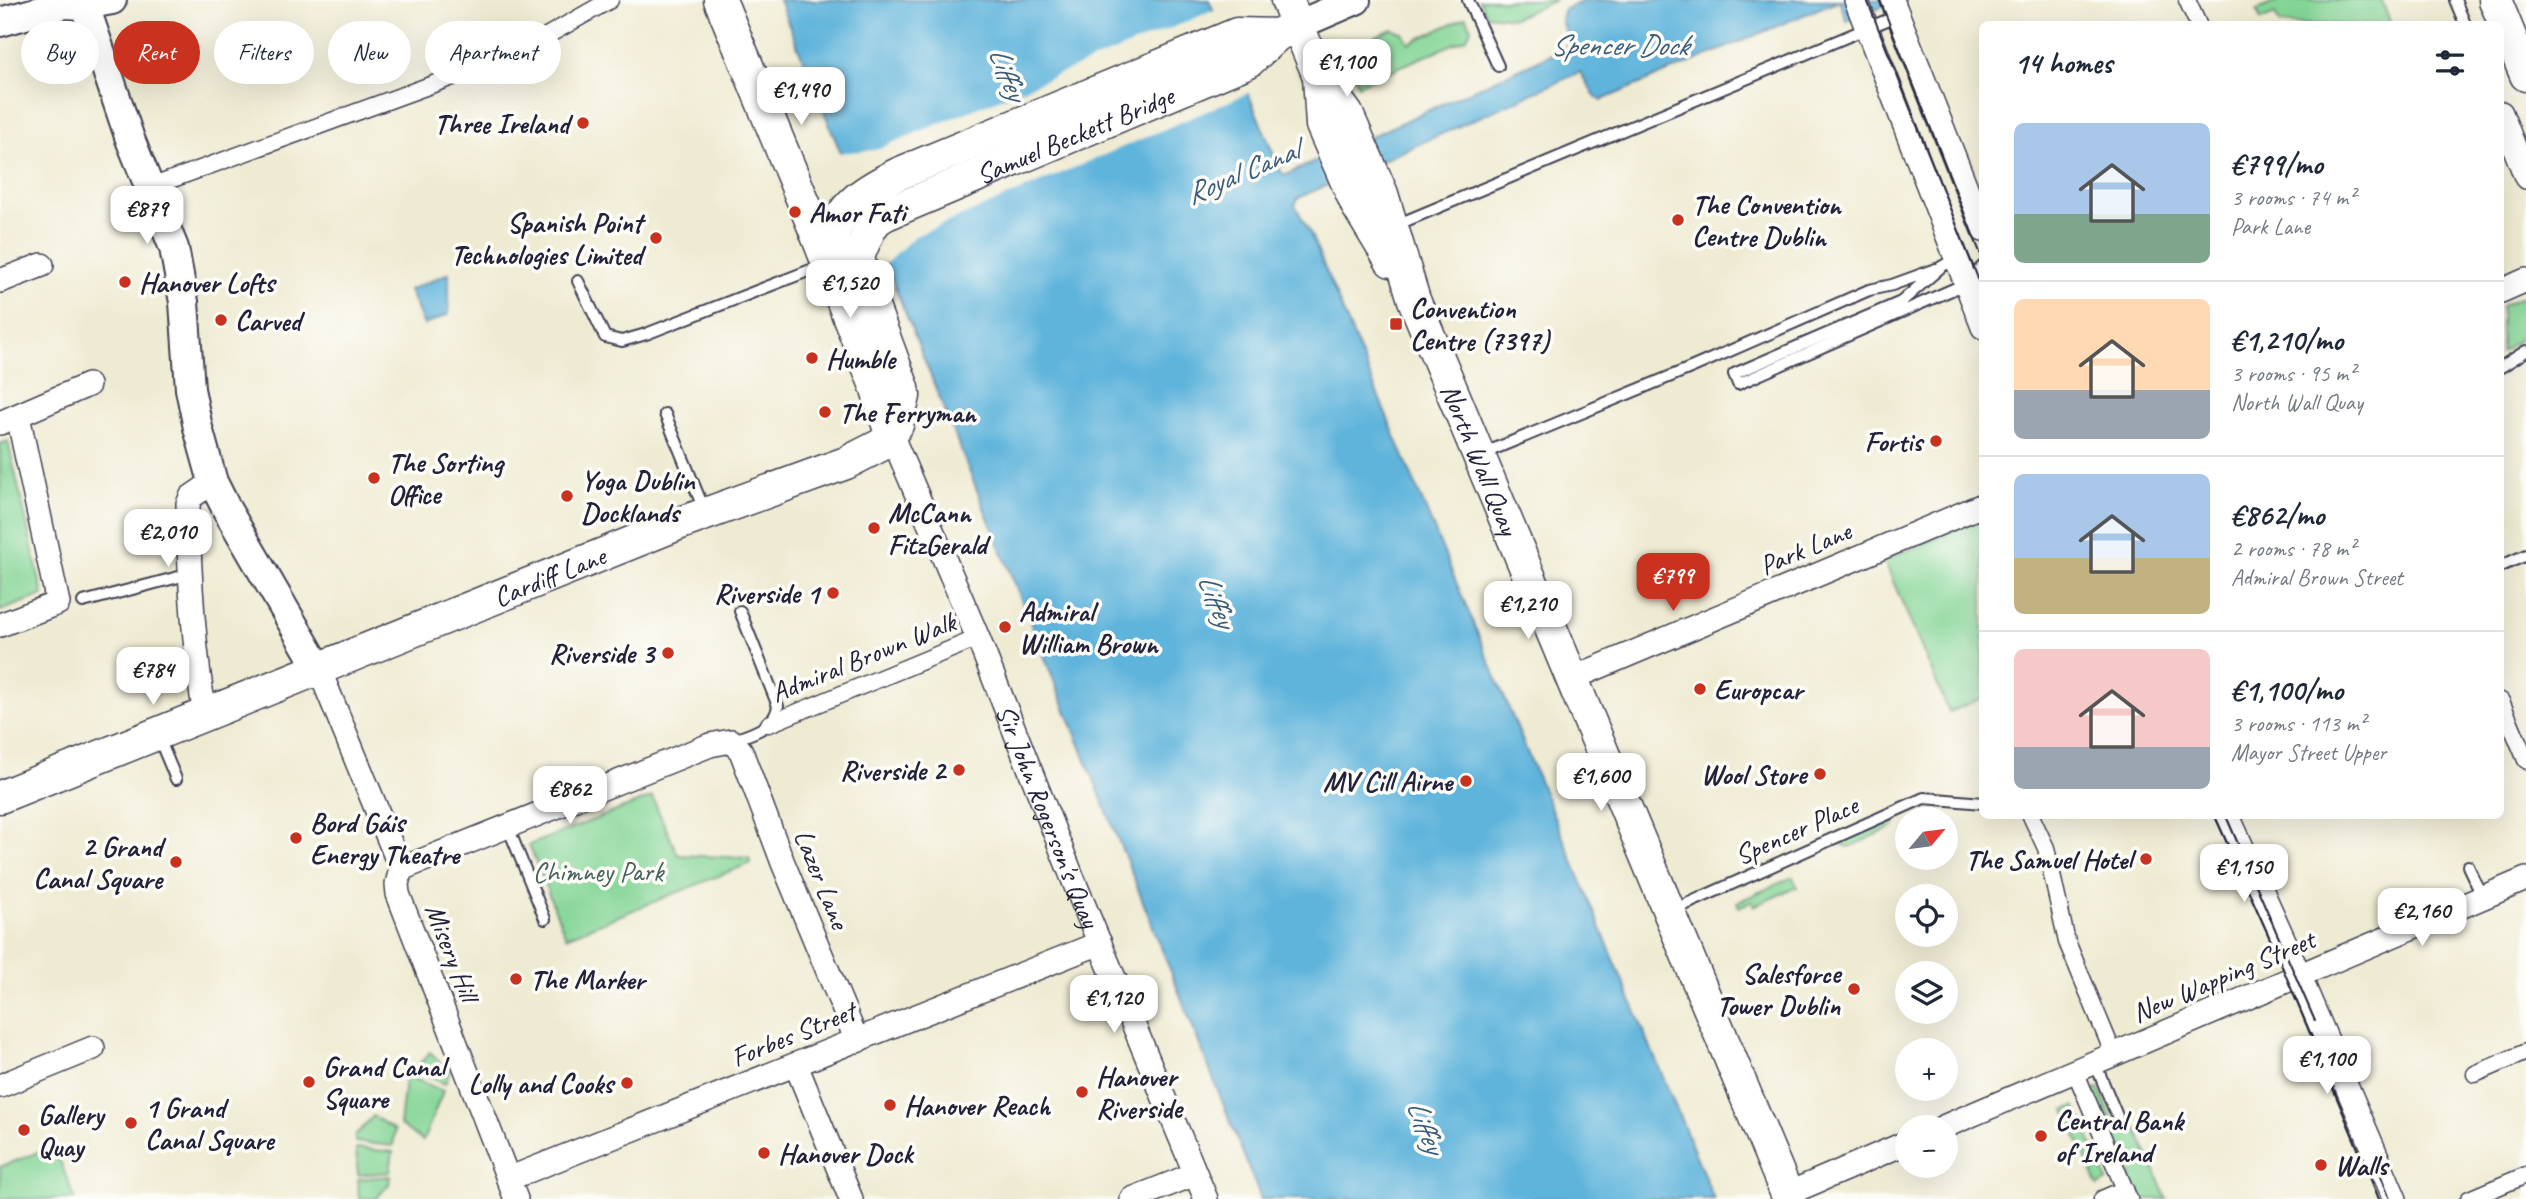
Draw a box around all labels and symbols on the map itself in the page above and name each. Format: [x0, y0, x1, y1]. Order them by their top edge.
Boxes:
water label: Spencer Dock [1550, 26, 1694, 64]
pin: €1,100 [1290, 40, 1404, 99]
water label: Liffey [980, 41, 1037, 109]
pin: €1,490 [744, 68, 858, 127]
street label: Samuel Beckett Bridge [970, 77, 1180, 192]
place label: Three Ireland [434, 106, 574, 141]
marker: Three Ireland [575, 115, 591, 131]
water label: Royal Canal [1180, 127, 1313, 213]
pin: €879 [106, 187, 188, 246]
place label: The Convention Centre Dublin [1692, 187, 1843, 254]
place label: Amor Fati [809, 195, 909, 230]
marker: Amor Fati [787, 204, 803, 220]
place label: Spanish Point Technologies Limited [451, 205, 647, 272]
marker: The Convention Centre Dublin [1670, 212, 1686, 228]
marker: Spanish Point Technologies Limited [648, 230, 664, 246]
pin: €1,520 [793, 260, 907, 320]
place label: Hanover Lofts [139, 265, 277, 300]
marker: Hanover Lofts [117, 274, 133, 290]
place label: Convention Centre (7397) [1410, 291, 1551, 358]
place label: Carved [235, 303, 306, 338]
marker: Carved [213, 312, 229, 328]
marker: Convention Centre (7397) [1388, 316, 1404, 332]
place label: Humble [826, 341, 898, 376]
marker: Humble [804, 350, 820, 366]
street label: North Wall Quay [1433, 378, 1528, 542]
place label: The Ferryman [839, 395, 978, 430]
marker: The Ferryman [817, 404, 833, 420]
place label: Fortis [1865, 424, 1925, 459]
marker: Fortis [1928, 433, 1944, 449]
place label: The Sorting Office [388, 445, 505, 512]
place label: Yoga Dublin Docklands [581, 463, 696, 530]
marker: The Sorting Office [366, 470, 382, 486]
marker: Yoga Dublin Docklands [559, 488, 575, 504]
place label: McCann FitzGerald [888, 495, 991, 562]
pin: €2,010 [111, 510, 225, 569]
street label: Park Lane [1754, 512, 1858, 583]
marker: McCann FitzGerald [866, 520, 882, 536]
street label: Cardiff Lane [488, 537, 612, 614]
pin: €799 [1632, 554, 1714, 613]
water label: Liffey [1189, 568, 1246, 636]
place label: Riverside 1 [714, 576, 822, 611]
pin: €1,210 [1471, 582, 1585, 641]
marker: Riverside 1 [825, 585, 841, 601]
place label: Admiral William Brown [1019, 594, 1160, 661]
street label: Admiral Brown Walk [766, 603, 962, 710]
marker: Admiral William Brown [997, 619, 1013, 635]
place label: Riverside 3 [549, 636, 656, 671]
marker: Riverside 3 [660, 645, 676, 661]
pin: €784 [112, 648, 194, 707]
place label: Europcar [1714, 672, 1806, 707]
marker: Europcar [1692, 681, 1708, 697]
street label: Sir John Rogerson's Quay [988, 699, 1109, 935]
place label: Riverside 2 [840, 753, 947, 788]
pin: €1,600 [1544, 754, 1658, 813]
place label: Wool Store [1701, 757, 1809, 792]
marker: Riverside 2 [951, 762, 967, 778]
place label: MV Cill Airne [1323, 764, 1455, 799]
pin: €862 [529, 766, 611, 826]
marker: Wool Store [1812, 766, 1828, 782]
marker: MV Cill Airne [1458, 773, 1474, 789]
street label: Spencer Place [1729, 787, 1865, 873]
place label: Bord Gáis Energy Theatre [310, 805, 462, 872]
north arrow [1895, 807, 1958, 870]
street label: Lazer Lane [786, 824, 858, 936]
place label: 2 Grand Canal Square [33, 829, 167, 896]
marker: Bord Gáis Energy Theatre [288, 830, 304, 846]
place label: The Samuel Hotel [1965, 842, 2137, 877]
pin: €1,150 [2187, 844, 2301, 904]
marker: The Samuel Hotel [2138, 851, 2154, 867]
marker: 2 Grand Canal Square [168, 854, 184, 870]
park label: Chimney Park [533, 854, 665, 889]
pin: €2,160 [2365, 888, 2479, 948]
street label: Misery Hill [418, 898, 488, 1010]
street label: New Wapping Street [2126, 921, 2322, 1030]
place label: Salesforce Tower Dublin [1717, 956, 1843, 1023]
place label: The Marker [530, 962, 648, 997]
marker: The Marker [508, 971, 524, 987]
pin: €1,120 [1057, 976, 1171, 1035]
marker: Salesforce Tower Dublin [1846, 981, 1862, 997]
street label: Forbes Street [726, 992, 864, 1075]
pin: €1,100 [2270, 1036, 2384, 1096]
place label: Grand Canal Square [323, 1049, 450, 1116]
place label: Hanover Riverside [1096, 1059, 1184, 1126]
place label: Lolly and Cooks [468, 1066, 616, 1101]
marker: Grand Canal Square [301, 1074, 317, 1090]
marker: Lolly and Cooks [619, 1075, 635, 1091]
marker: Hanover Riverside [1074, 1084, 1090, 1100]
place label: Hanover Reach [904, 1088, 1051, 1123]
place label: 1 Grand Canal Square [145, 1090, 276, 1157]
water label: Liffey [1398, 1094, 1455, 1162]
place label: Gallery Quay [38, 1097, 106, 1164]
marker: Hanover Reach [882, 1097, 898, 1113]
place label: Central Bank of Ireland [2055, 1103, 2185, 1170]
marker: 1 Grand Canal Square [123, 1115, 139, 1131]
marker: Gallery Quay [16, 1122, 32, 1138]
marker: Central Bank of Ireland [2033, 1128, 2049, 1144]
place label: Hanover Dock [778, 1136, 915, 1171]
marker: Hanover Dock [756, 1145, 772, 1161]
place label: Walls [2335, 1148, 2391, 1183]
marker: Walls [2313, 1157, 2329, 1173]

